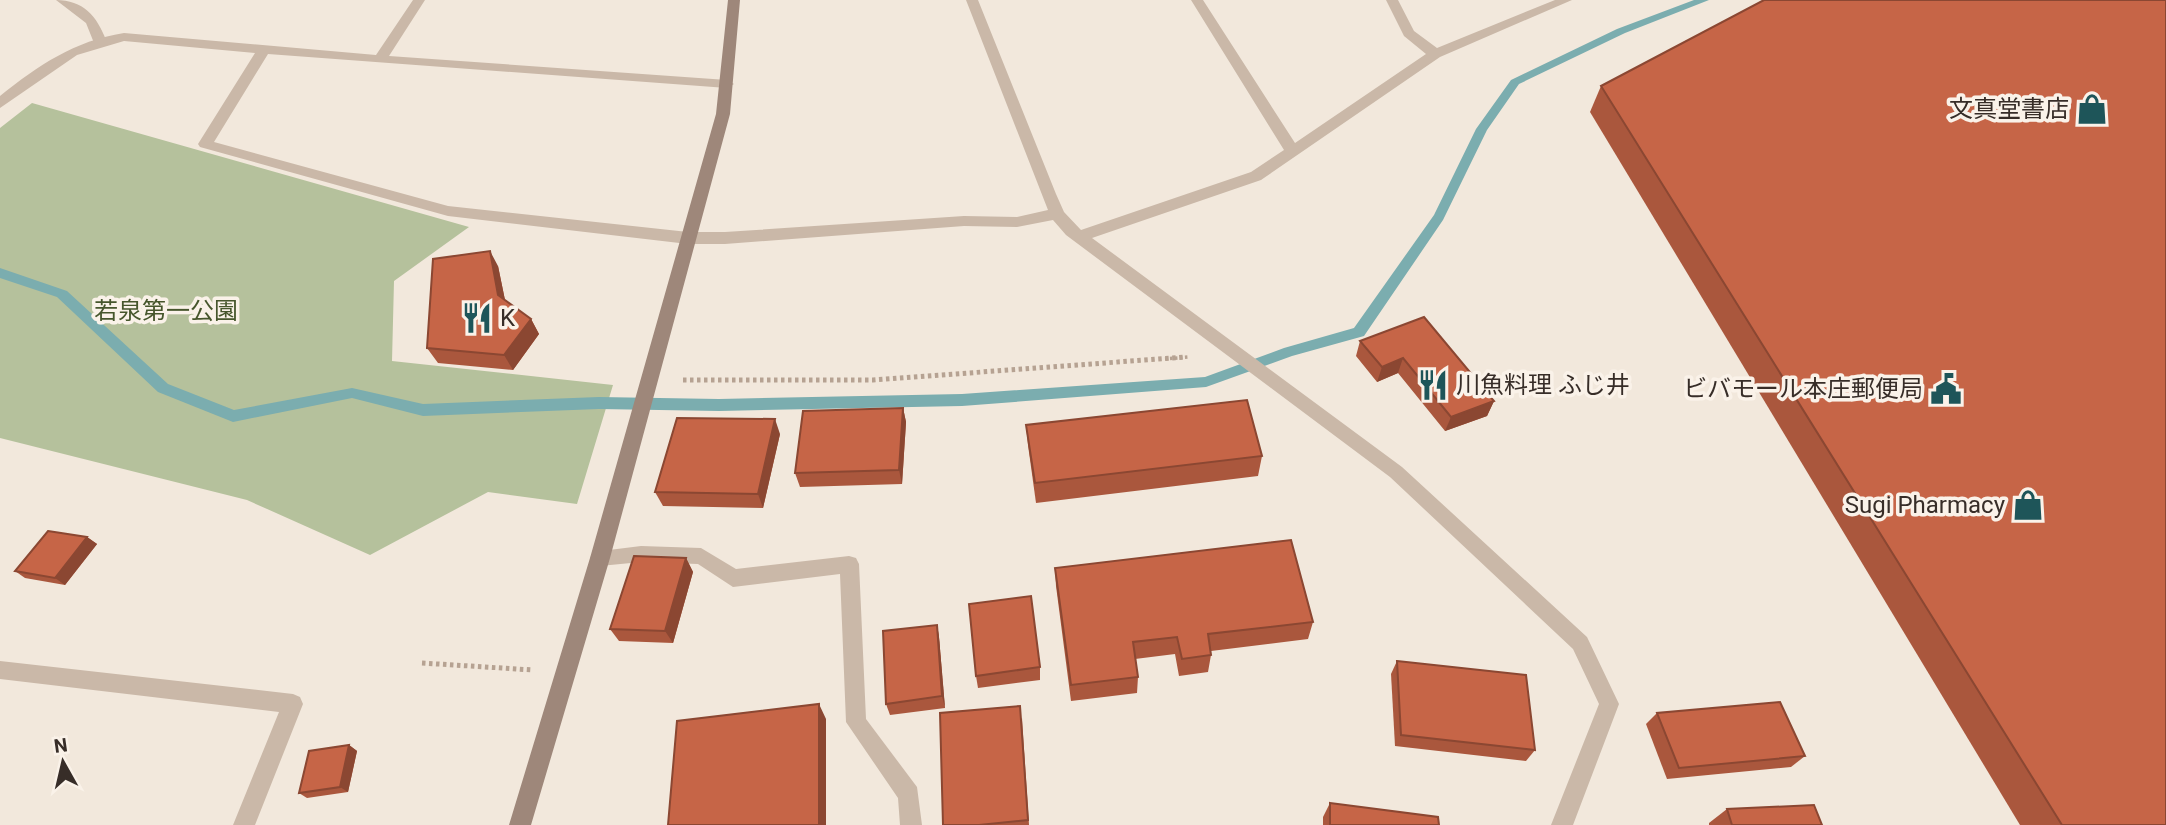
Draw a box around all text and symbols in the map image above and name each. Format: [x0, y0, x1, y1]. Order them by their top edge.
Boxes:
shop icon: 文真堂書店 [2075, 92, 2109, 126]
place label: 文真堂書店 [1949, 95, 2069, 123]
park label: 若泉第一公園 [94, 297, 238, 325]
restaurant icon: K [460, 301, 494, 335]
place label: K [500, 304, 516, 332]
restaurant icon: 川魚料理 ふじ井 [1416, 368, 1450, 402]
place label: 川魚料理 ふじ井 [1456, 371, 1630, 399]
public building icon: ビバモール本庄郵便局 [1929, 372, 1963, 406]
place label: ビバモール本庄郵便局 [1683, 375, 1923, 403]
shop icon: Sugi Pharmacy [2011, 488, 2045, 522]
place label: Sugi Pharmacy [1845, 491, 2006, 519]
north arrow [28, 727, 98, 797]
text: N [52, 733, 69, 758]

